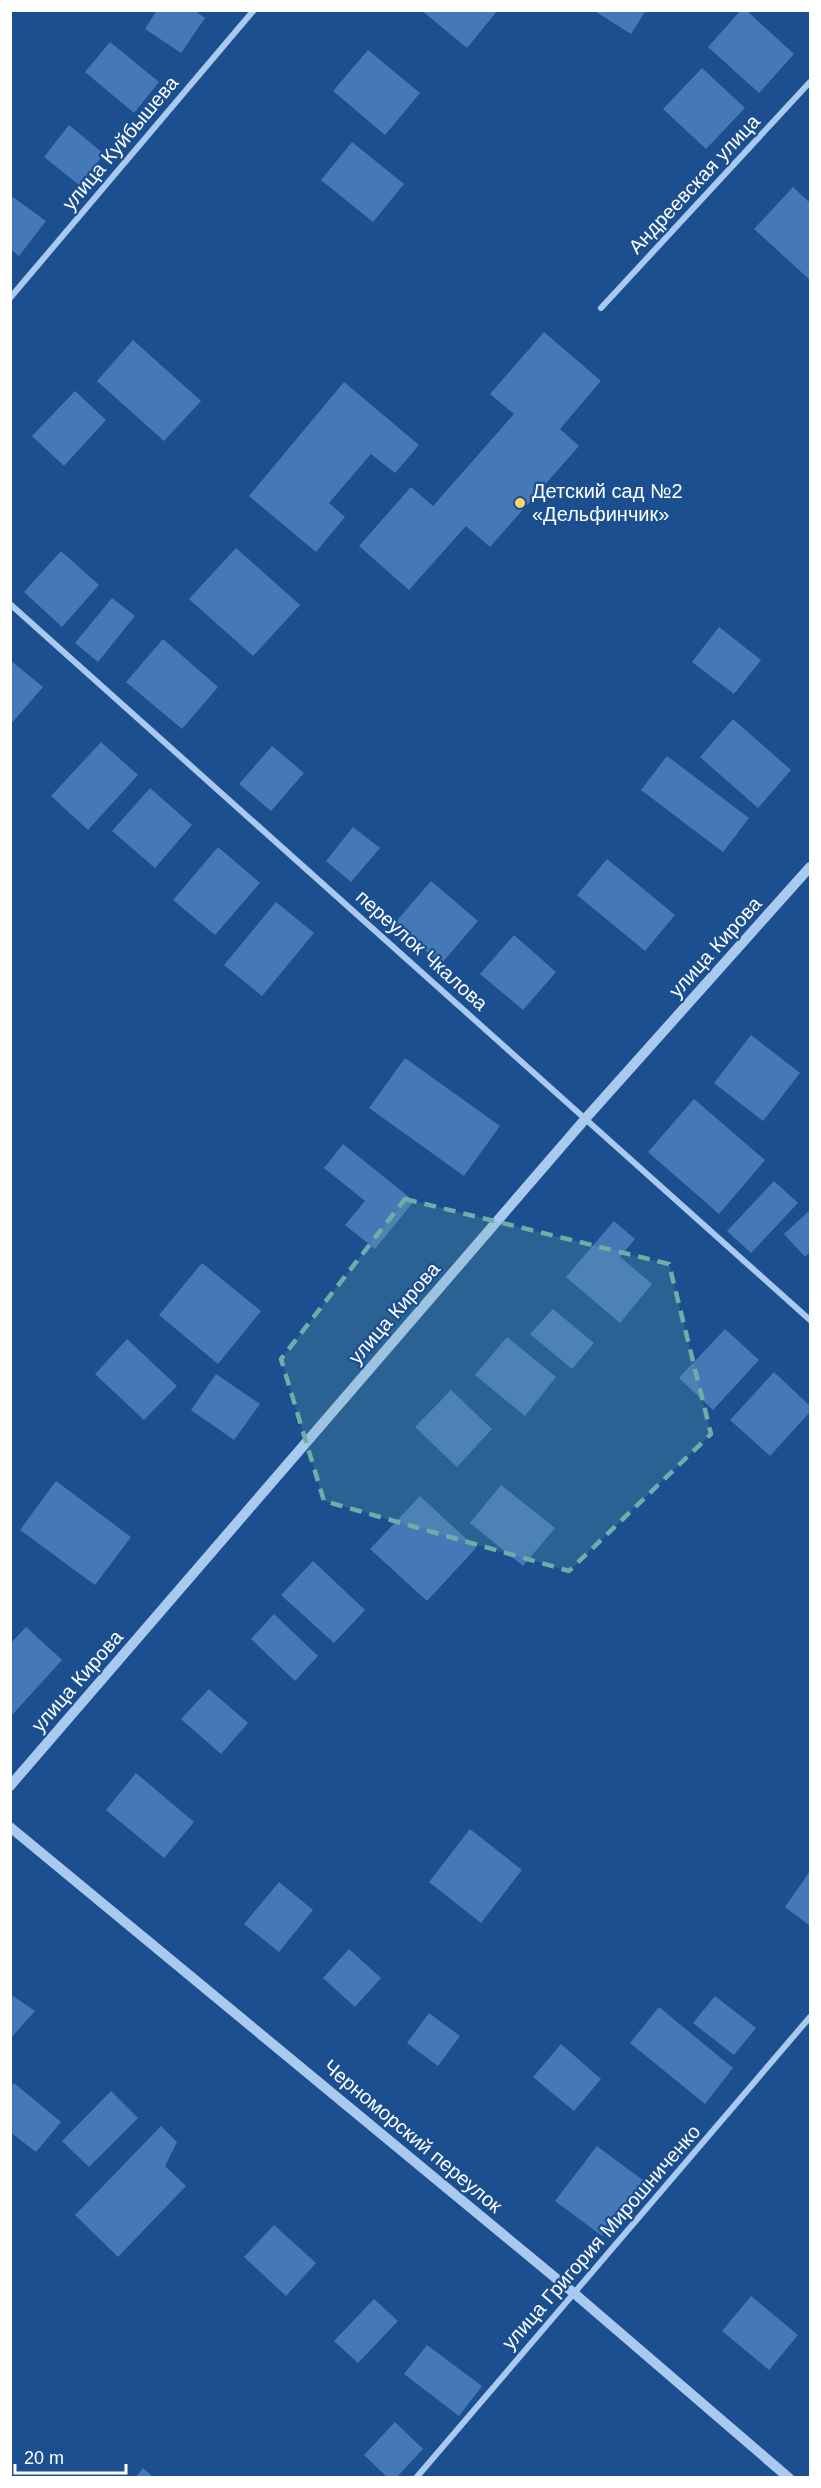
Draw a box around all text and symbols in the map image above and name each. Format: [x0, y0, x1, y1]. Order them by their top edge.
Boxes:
street label: улица Куйбышева [58, 71, 183, 214]
street label: Андреевская улица [624, 109, 765, 258]
place label: Детский сад №2 «Дельфинчик» [532, 480, 683, 525]
marker: Детский сад №2 «Дельфинчик» [513, 496, 527, 510]
street label: переулок Чкалова [352, 885, 493, 1015]
street label: улица Кирова [664, 892, 766, 1002]
street label: улица Кирова [344, 1257, 445, 1368]
street label: улица Кирова [27, 1625, 128, 1736]
street label: Черноморский переулок [319, 2055, 507, 2217]
street label: улица Григория Мирошниченко [497, 2120, 705, 2354]
scale bar [15, 2437, 126, 2475]
text: 20 m [24, 2448, 64, 2468]

